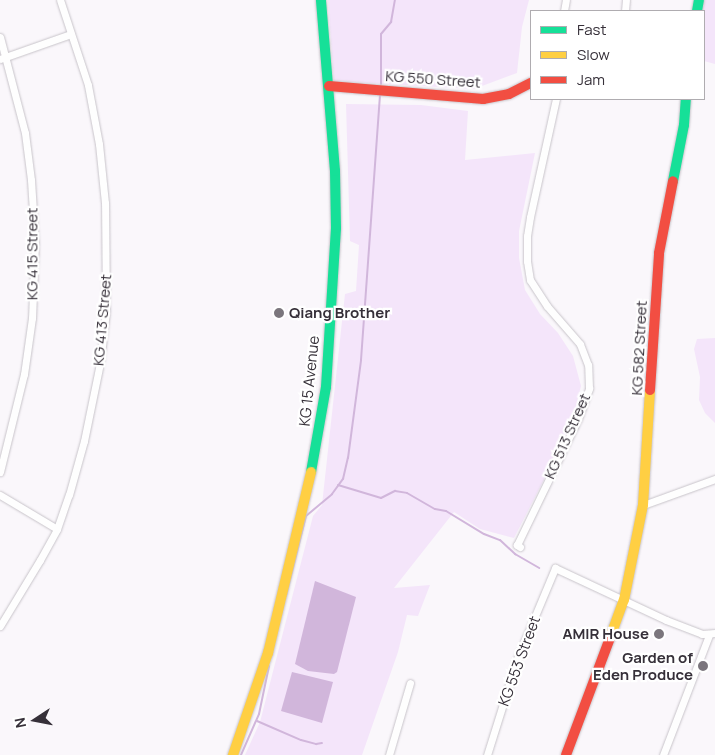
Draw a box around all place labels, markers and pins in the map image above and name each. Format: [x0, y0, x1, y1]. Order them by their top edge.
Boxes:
place label: Qiang Brother [289, 304, 390, 322]
marker: Qiang Brother [273, 307, 285, 319]
place label: AMIR House [562, 625, 649, 643]
marker: AMIR House [653, 628, 665, 640]
place label: Garden of Eden Produce [593, 648, 693, 683]
marker: Garden of Eden Produce [697, 660, 709, 672]

